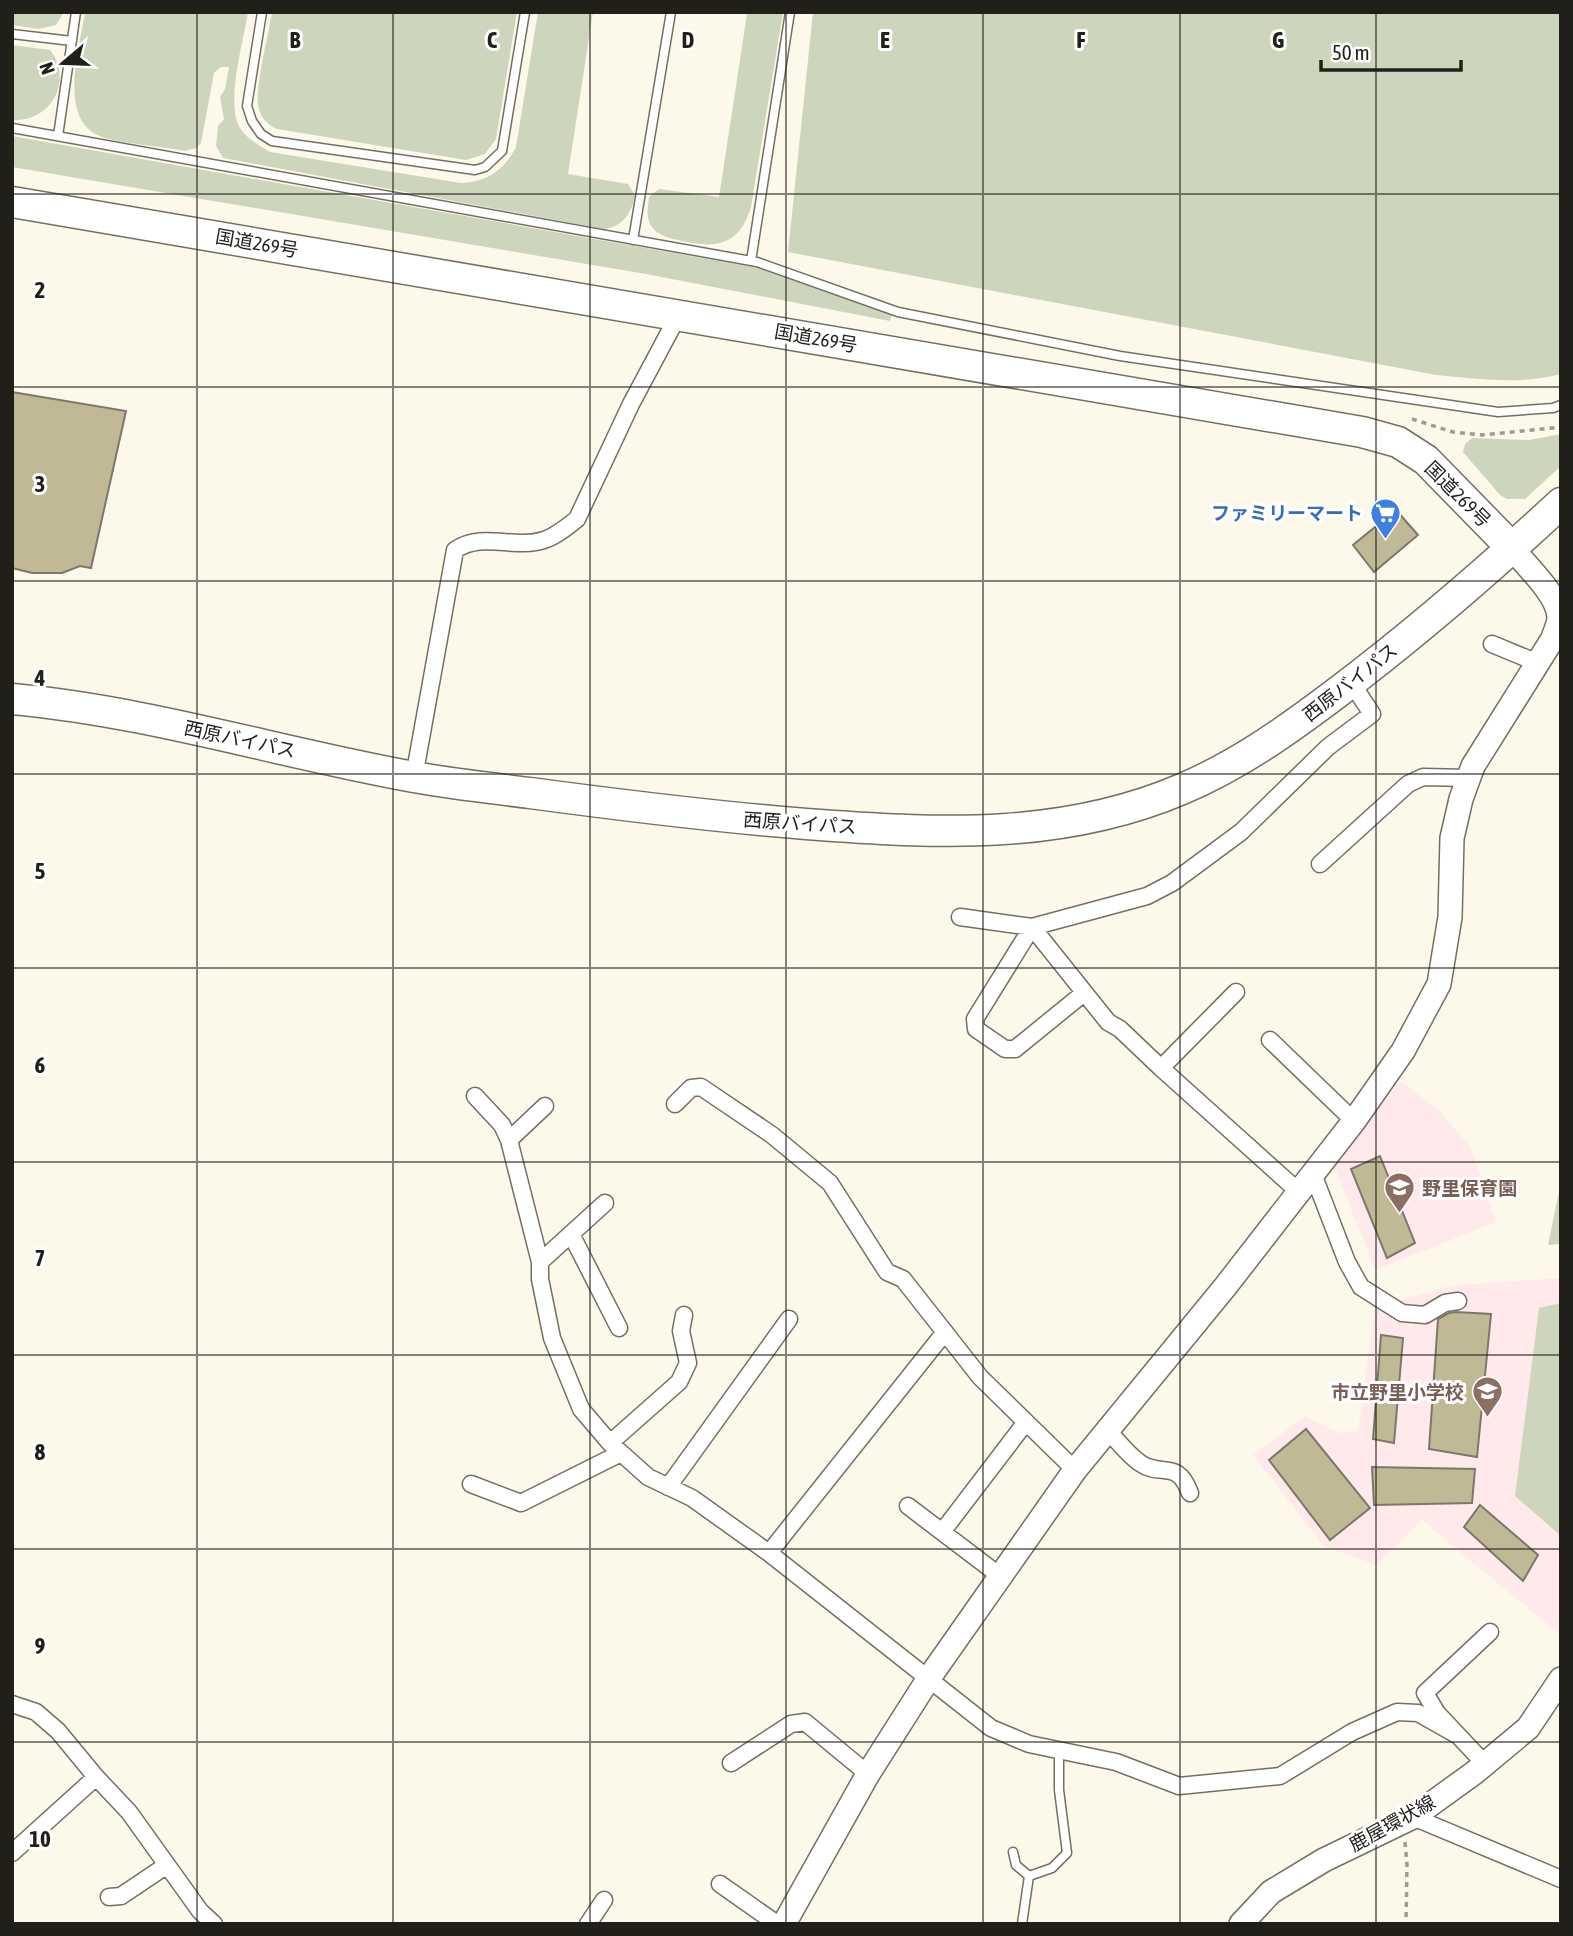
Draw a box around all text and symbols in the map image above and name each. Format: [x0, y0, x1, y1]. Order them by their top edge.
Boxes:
text: B [290, 27, 301, 53]
text: C [487, 27, 498, 53]
text: D [682, 27, 695, 53]
text: E [880, 27, 890, 53]
text: F [1076, 27, 1086, 53]
text: G [1272, 27, 1284, 53]
north arrow [28, 28, 98, 98]
scale bar [1321, 28, 1461, 72]
text: 50 m [1332, 40, 1370, 64]
text: N [35, 60, 59, 77]
street label: 国道269号 [214, 225, 300, 261]
text: 2 [35, 277, 45, 303]
street label: 国道269号 [773, 320, 859, 356]
street label: 国道269号 [1421, 457, 1495, 531]
text: 3 [35, 471, 45, 497]
supermarket icon: ファミリーマート [1369, 496, 1403, 540]
place label: ファミリーマート [1211, 502, 1363, 524]
street label: 西原バイパス [1298, 638, 1402, 726]
text: 4 [34, 665, 46, 691]
street label: 西原バイパス [182, 716, 298, 762]
street label: 西原バイパス [743, 808, 857, 838]
text: 5 [35, 858, 46, 884]
text: 6 [35, 1052, 46, 1078]
school or university icon: 野里保育園 [1382, 1171, 1416, 1215]
place label: 野里保育園 [1422, 1177, 1517, 1199]
text: 7 [35, 1245, 45, 1271]
school or university icon: 市立野里小学校 [1470, 1375, 1504, 1419]
place label: 市立野里小学校 [1331, 1381, 1464, 1403]
text: 8 [35, 1439, 46, 1465]
text: 9 [35, 1633, 46, 1659]
street label: 鹿屋環状線 [1345, 1790, 1439, 1856]
text: 10 [29, 1826, 51, 1852]

